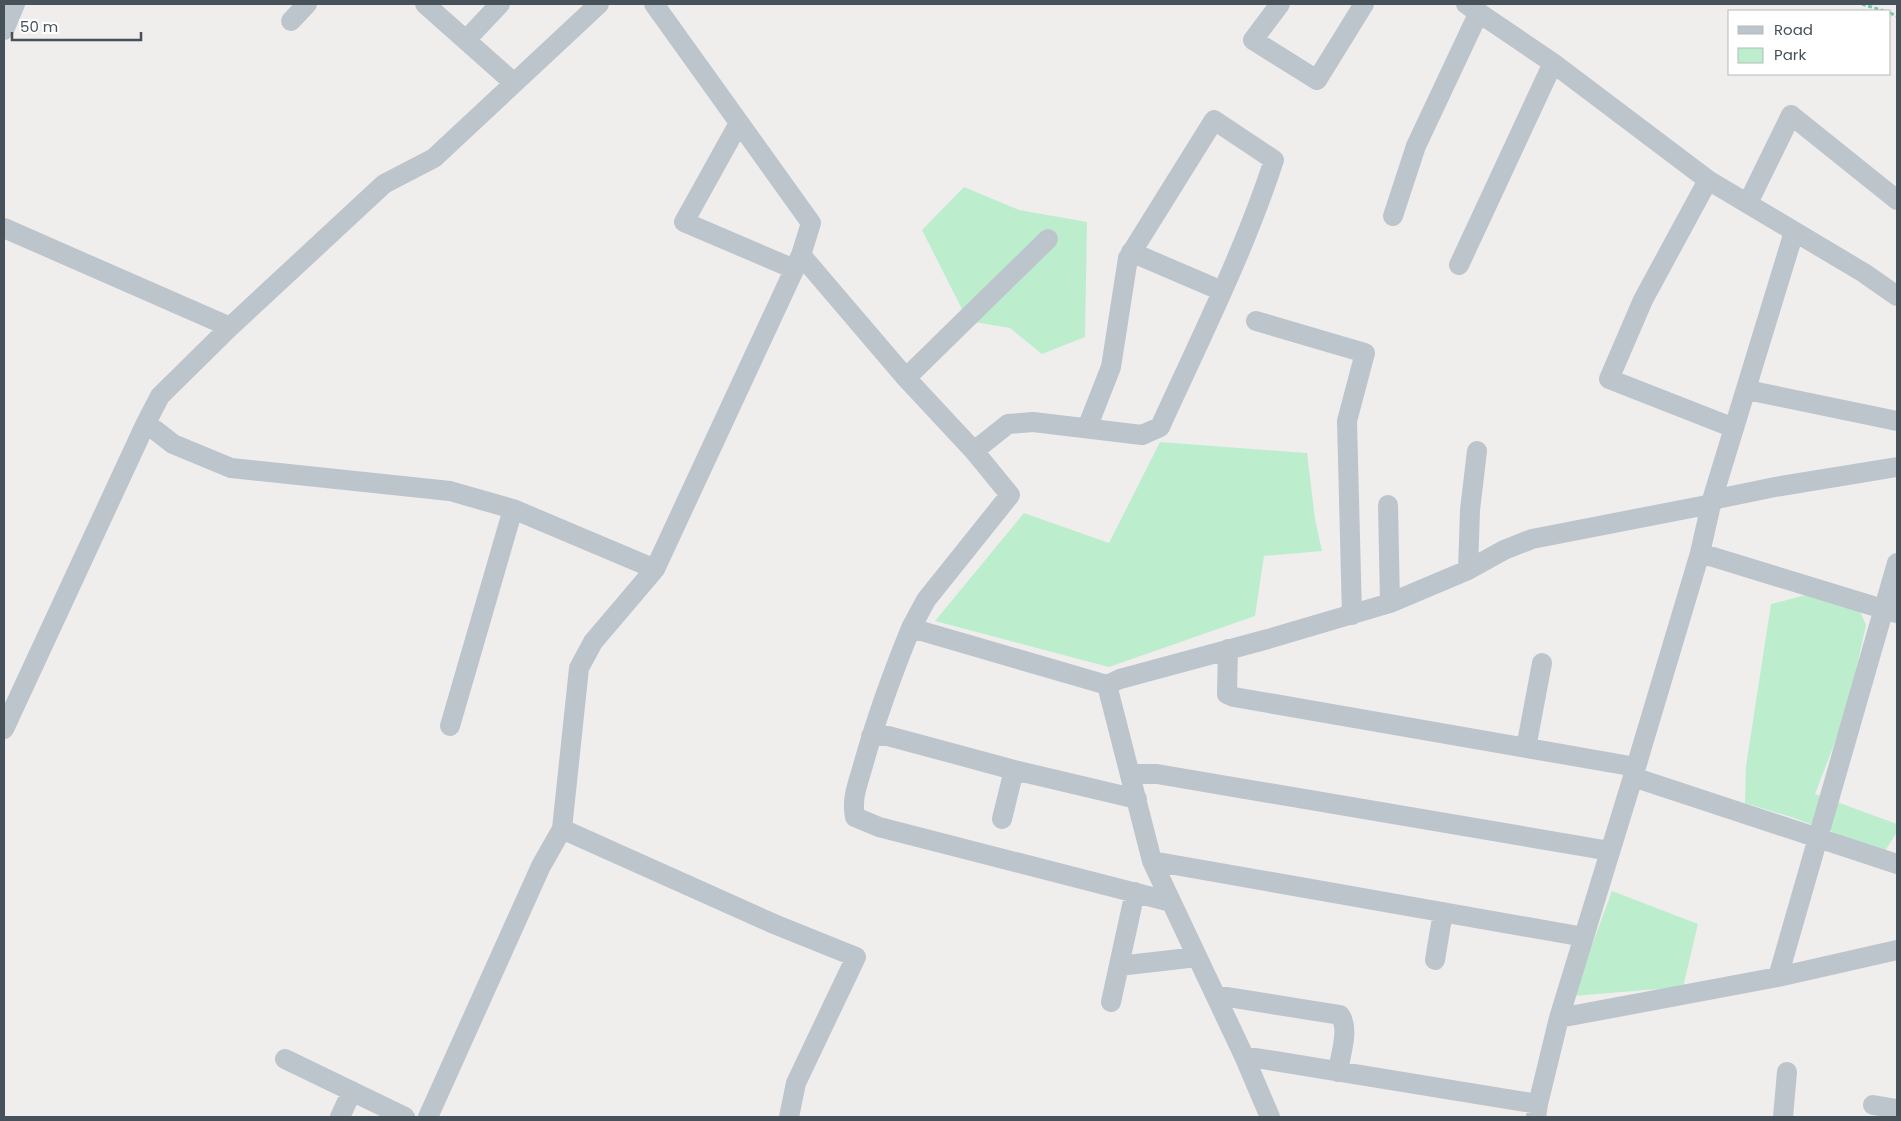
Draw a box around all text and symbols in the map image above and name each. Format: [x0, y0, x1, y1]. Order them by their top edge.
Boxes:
scale bar [12, 10, 141, 42]
legend [1728, 10, 1891, 75]
text: 50 m [20, 16, 58, 37]
text: Road [1774, 19, 1813, 40]
text: Park [1774, 44, 1806, 65]

